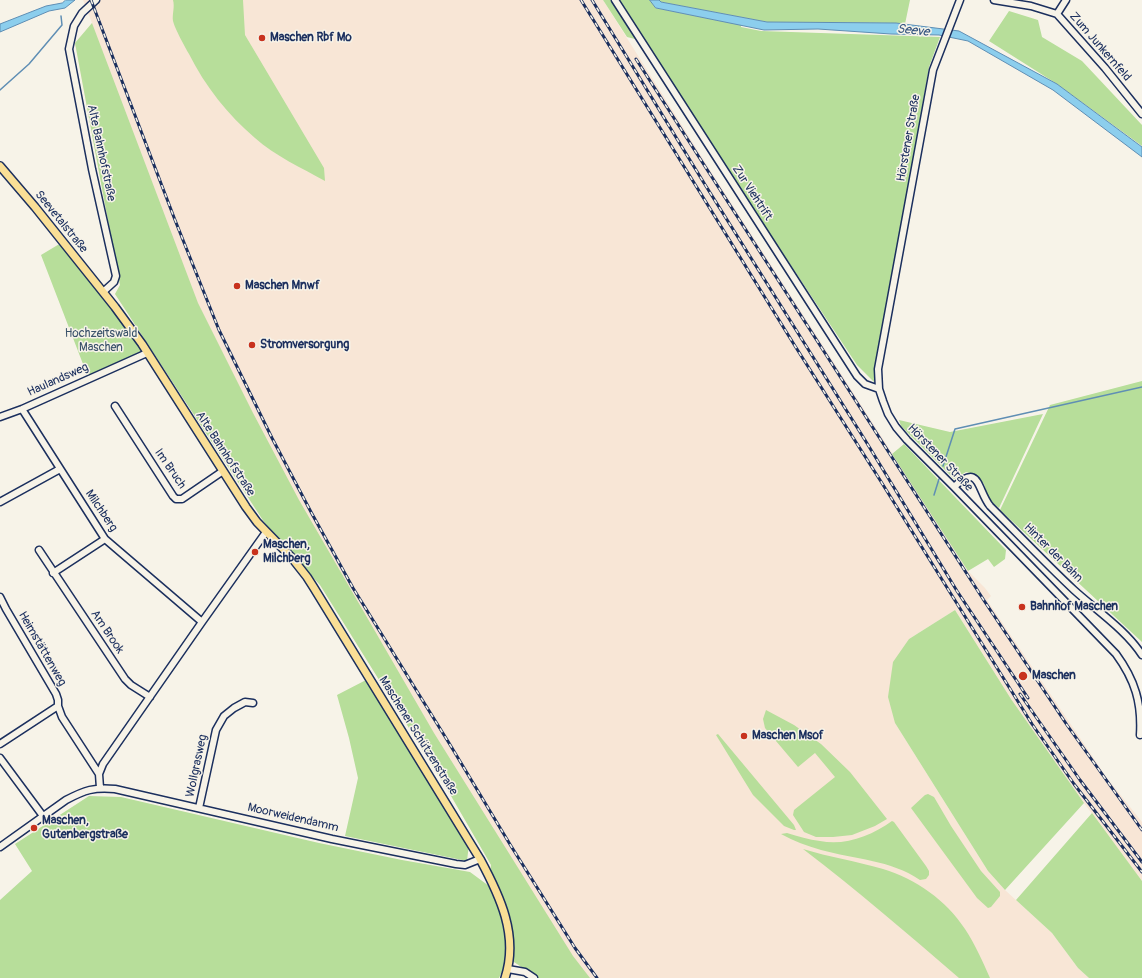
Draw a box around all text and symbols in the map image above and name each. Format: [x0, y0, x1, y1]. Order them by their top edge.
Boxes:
street label: Zum Junkernfeld [1066, 10, 1134, 84]
water label: Seeve [896, 22, 930, 40]
place label: Maschen Rbf Mo [270, 31, 352, 45]
marker: Maschen Rbf Mo [257, 33, 267, 43]
street label: Hörstener Straße [894, 93, 924, 183]
street label: Alte Bahnhofstraße [84, 103, 118, 203]
street label: Zur Viehtrift [729, 163, 775, 223]
street label: Seevetalstraße [32, 188, 90, 256]
place label: Maschen Mnwf [245, 279, 320, 293]
marker: Maschen Mnwf [232, 281, 242, 291]
park label: Hochzeitswald Maschen [65, 327, 137, 355]
place label: Stromversorgung [260, 338, 349, 352]
marker: Stromversorgung [247, 340, 257, 350]
street label: Haulandsweg [25, 360, 91, 400]
street label: Alte Bahnhofstraße [192, 409, 258, 499]
street label: Hörstener Straße [904, 421, 976, 495]
street label: Im Bruch [151, 446, 189, 492]
street label: Milchberg [82, 487, 120, 535]
street label: Hinter der Bahn [1021, 521, 1085, 585]
place label: Maschen, Milchberg [263, 538, 310, 566]
marker: Maschen, Milchberg [250, 547, 260, 557]
place label: Bahnhof Maschen [1030, 600, 1118, 614]
marker: Bahnhof Maschen [1017, 602, 1027, 612]
street label: Am Brook [87, 607, 127, 657]
street label: Heimstättenweg [15, 609, 69, 689]
place label: Maschen [1032, 669, 1076, 683]
marker: Maschen [1017, 670, 1029, 682]
street label: Maschener Schützenstraße [376, 674, 460, 798]
place label: Maschen Msof [752, 729, 824, 743]
marker: Maschen Msof [739, 731, 749, 741]
street label: Wollgrasweg [183, 733, 211, 799]
street label: Moorweidendamm [246, 801, 340, 835]
place label: Maschen, Gutenbergstraße [42, 814, 128, 842]
marker: Maschen, Gutenbergstraße [29, 823, 39, 833]

